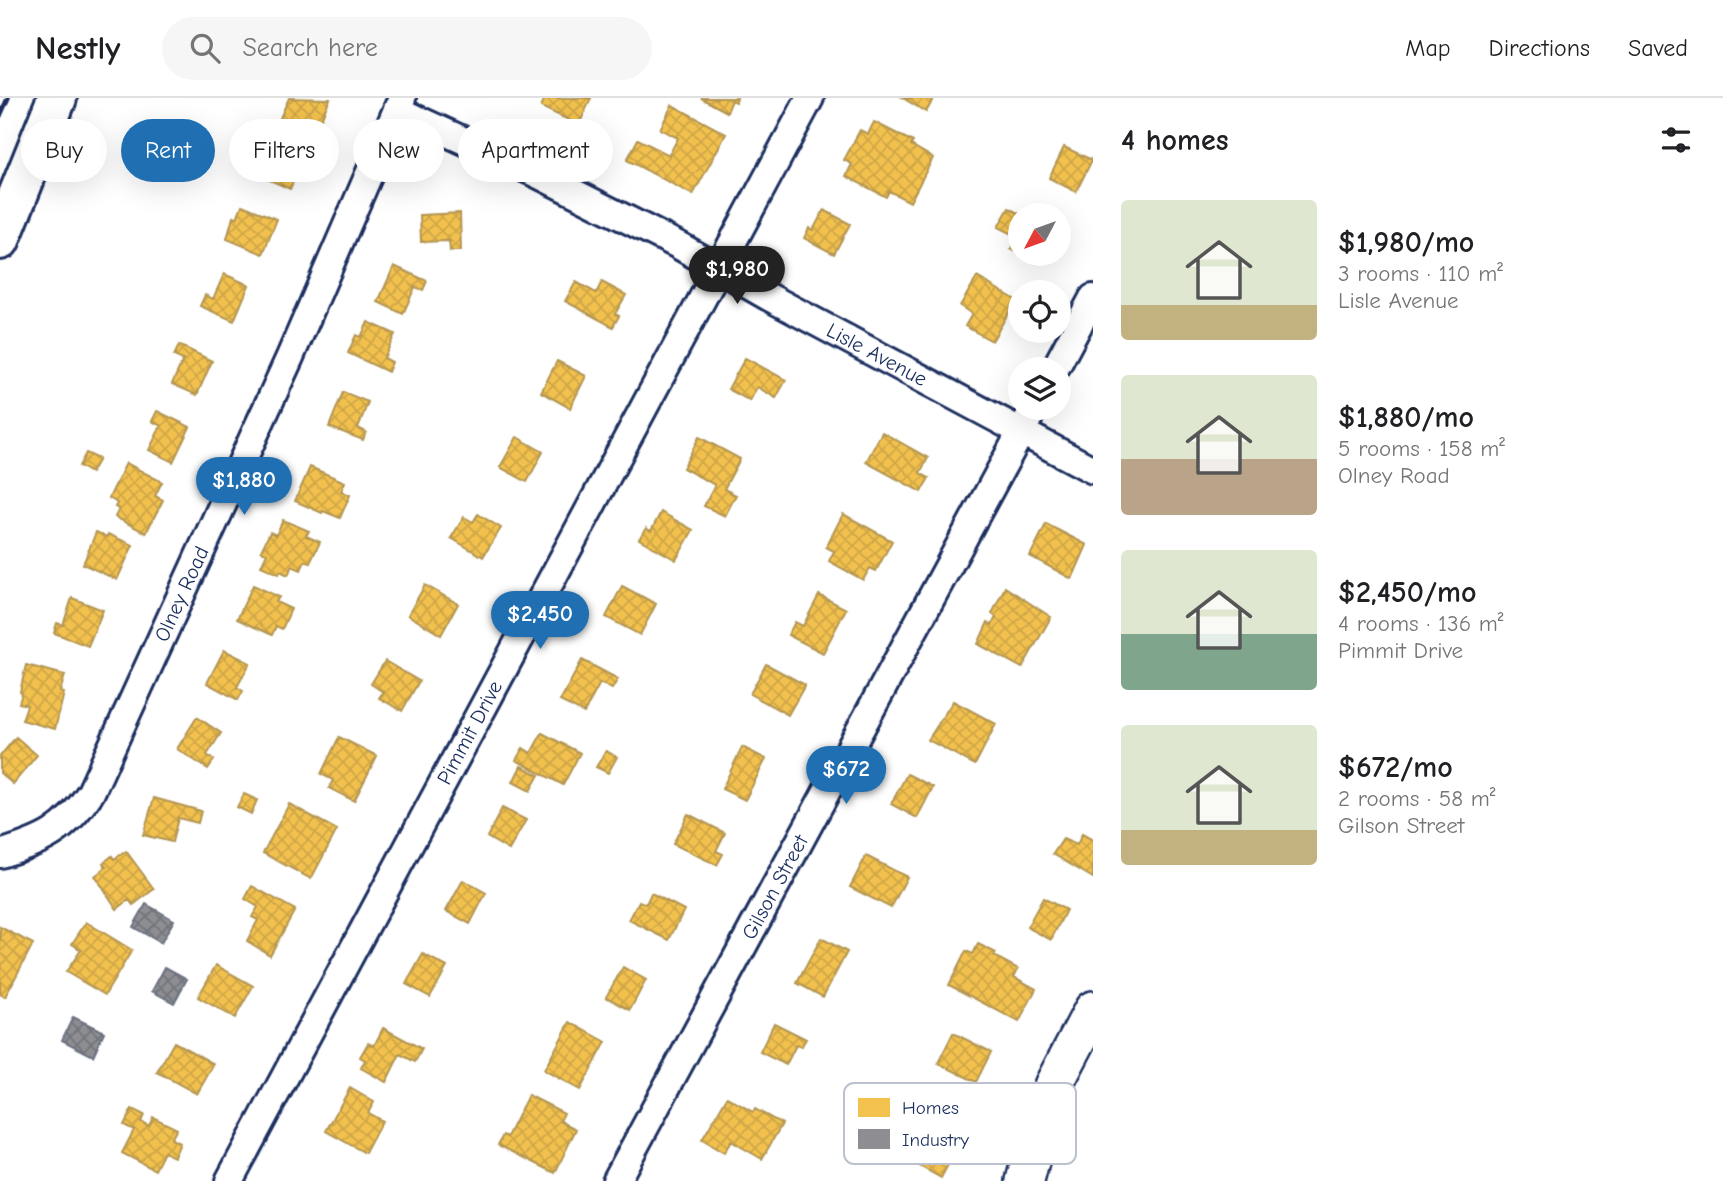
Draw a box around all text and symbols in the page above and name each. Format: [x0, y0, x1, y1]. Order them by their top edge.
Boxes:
search box [162, 17, 652, 80]
text: Nestly [35, 29, 120, 67]
icon: search [186, 29, 224, 67]
text: Search here [242, 33, 378, 63]
text: Map [1405, 34, 1451, 62]
text: Directions [1489, 34, 1590, 62]
text: Saved [1628, 34, 1688, 62]
chip: Buy [21, 119, 107, 182]
chip: Rent [121, 119, 215, 182]
chip: Filters [229, 119, 339, 182]
chip: New [353, 119, 444, 182]
chip: Apartment [458, 119, 613, 182]
icon: filters [1657, 121, 1695, 159]
text: 4 homes [1121, 123, 1228, 158]
north arrow [1008, 203, 1071, 266]
map controls [1008, 203, 1071, 420]
text: $1,980/mo [1338, 225, 1474, 260]
icon: home [1177, 228, 1261, 312]
pin: $1,980 [680, 246, 794, 306]
text: $1,980 [705, 255, 769, 282]
text: 3 rooms · 110 m² [1338, 260, 1503, 287]
button: locate [1008, 280, 1071, 343]
text: Lisle Avenue [1338, 287, 1459, 314]
street label: Lisle Avenue [823, 318, 931, 391]
button: layers [1008, 357, 1071, 420]
text: $1,880/mo [1338, 400, 1474, 435]
icon: home [1177, 403, 1261, 487]
text: 5 rooms · 158 m² [1338, 435, 1505, 462]
pin: $1,880 [187, 458, 301, 517]
text: Olney Road [1338, 462, 1450, 489]
text: $1,880 [212, 466, 276, 493]
street label: Olney Road [149, 543, 214, 645]
text: $2,450/mo [1338, 575, 1476, 610]
icon: home [1177, 578, 1261, 662]
pin: $2,450 [483, 592, 597, 651]
text: $2,450 [507, 600, 573, 627]
text: 4 rooms · 136 m² [1338, 610, 1504, 637]
text: Pimmit Drive [1338, 637, 1463, 664]
street label: Pimmit Drive [432, 676, 507, 789]
pin: $672 [805, 746, 887, 806]
text: $672/mo [1338, 750, 1453, 785]
icon: home [1177, 753, 1261, 837]
text: $672 [822, 755, 870, 782]
text: 2 rooms · 58 m² [1338, 785, 1496, 812]
text: Gilson Street [1338, 812, 1464, 839]
street label: Gilson Street [737, 830, 813, 944]
legend [844, 1083, 1076, 1164]
text: Homes [902, 1097, 959, 1119]
text: Industry [902, 1129, 970, 1151]

